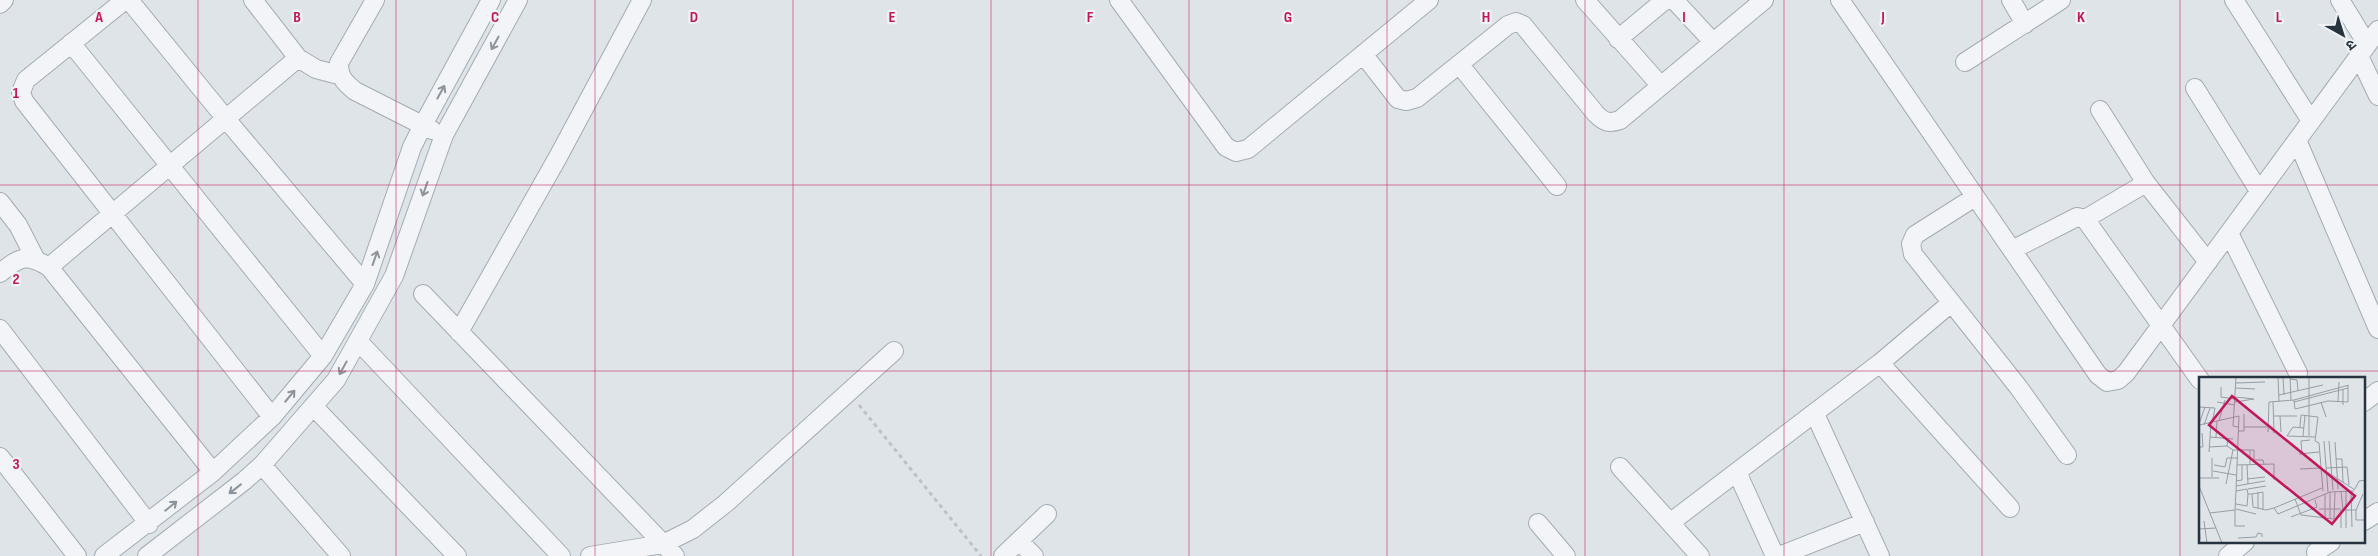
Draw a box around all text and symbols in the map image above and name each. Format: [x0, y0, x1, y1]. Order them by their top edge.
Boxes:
text: A [94, 8, 103, 27]
text: B [293, 8, 301, 27]
text: C [491, 8, 499, 27]
text: D [690, 8, 698, 27]
text: E [889, 8, 896, 27]
text: F [1087, 8, 1094, 27]
text: G [1284, 8, 1292, 27]
text: H [1482, 8, 1490, 27]
text: I [1682, 8, 1686, 27]
text: J [1880, 8, 1885, 27]
text: K [2077, 8, 2085, 27]
text: L [2276, 8, 2283, 27]
north arrow [2318, 10, 2368, 60]
one-way arrow [489, 35, 499, 49]
text: उ [2342, 36, 2359, 54]
text: 1 [13, 84, 20, 103]
one-way arrow [436, 84, 446, 99]
one-way arrow [420, 181, 429, 196]
one-way arrow [371, 251, 380, 267]
text: 2 [12, 270, 20, 289]
one-way arrow [338, 360, 347, 375]
inset map [2199, 377, 2366, 544]
one-way arrow [284, 390, 295, 403]
text: 3 [12, 455, 20, 474]
one-way arrow [229, 483, 242, 494]
one-way arrow [164, 500, 177, 511]

